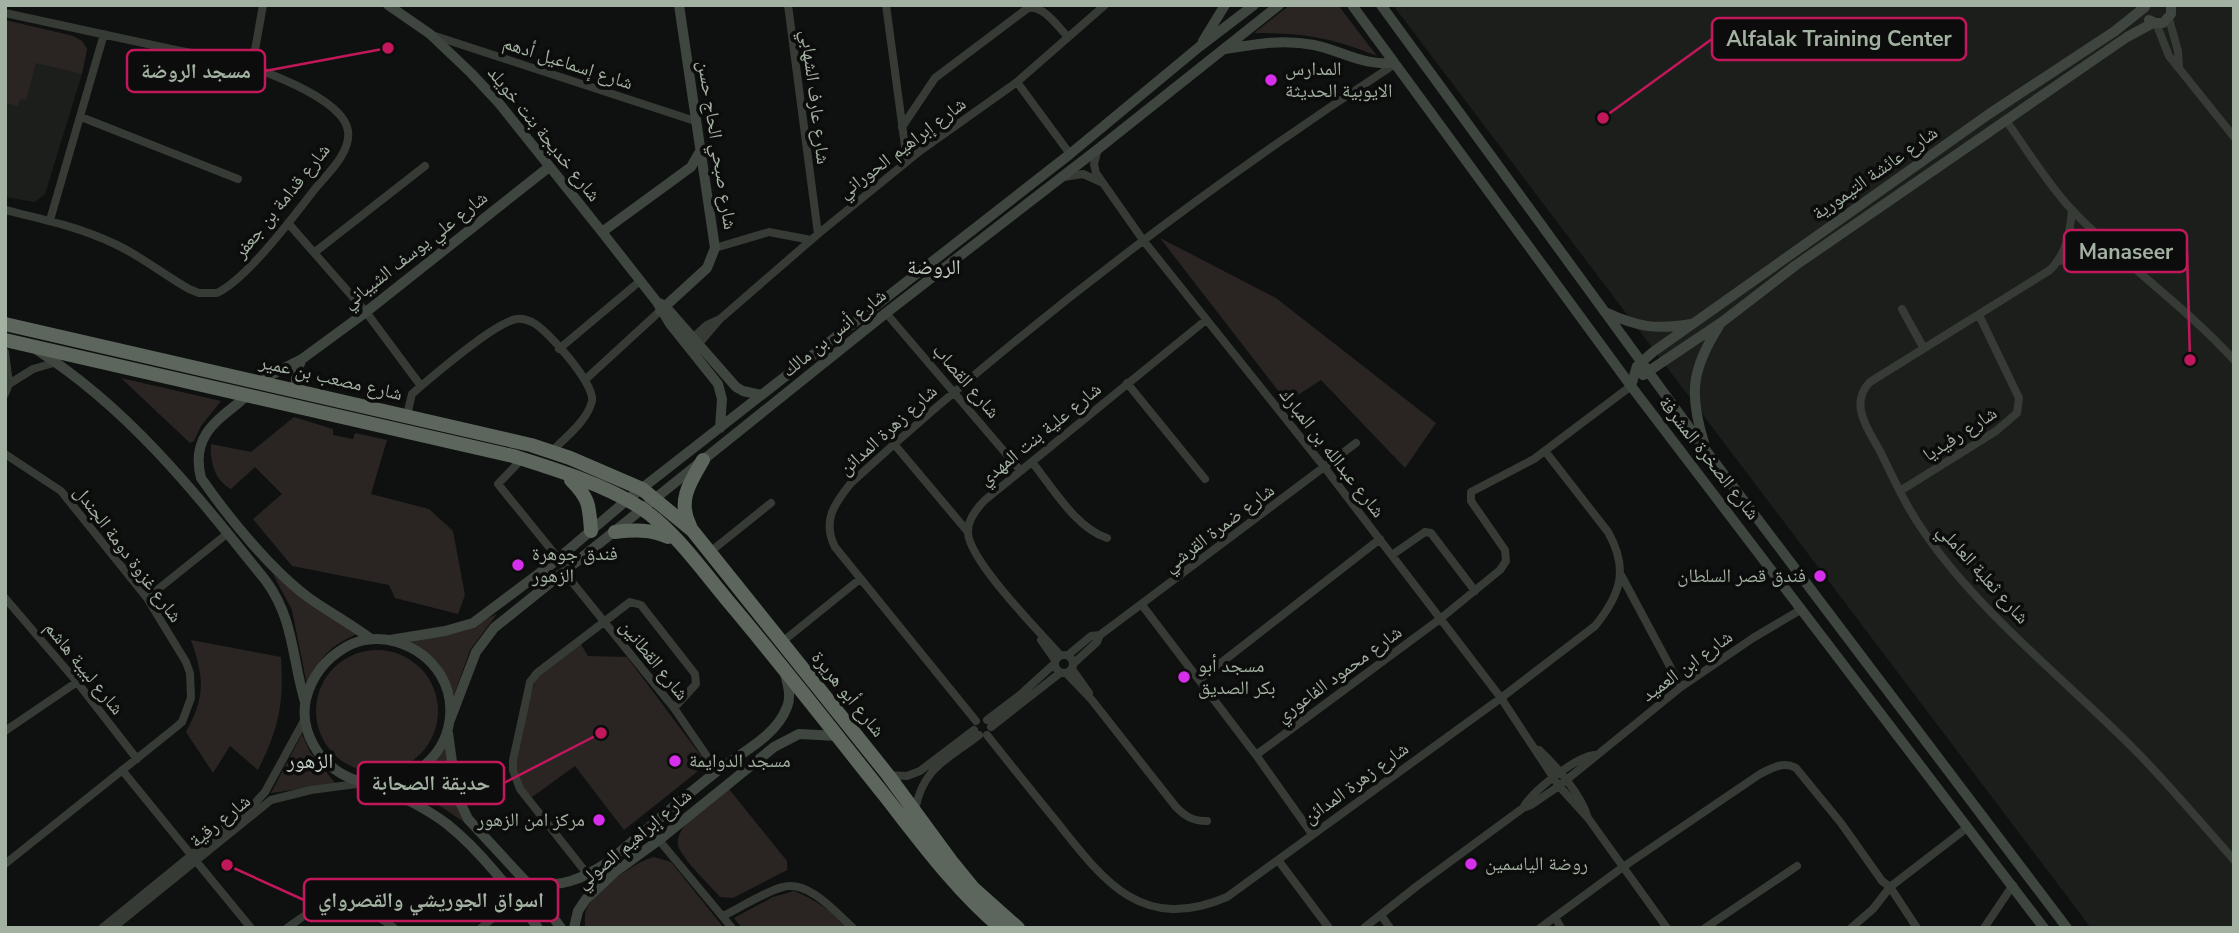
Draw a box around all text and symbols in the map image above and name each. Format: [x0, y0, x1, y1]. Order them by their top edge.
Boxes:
callout: Alfalak Training Center [1712, 18, 1966, 60]
text: Alfalak Training Center [1726, 25, 1953, 53]
street label: شارع عارف الشهابي [792, 28, 836, 166]
street label: شارع إسماعيل أدهم [500, 30, 636, 96]
callout: مسجد الروضة [127, 50, 265, 92]
place label: المدارس الايوبية الحديثة [1285, 56, 1392, 104]
text: مسجد الروضة [141, 57, 251, 85]
street label: شارع صبحي الحاج حسن [689, 59, 743, 232]
street label: شارع خديجة بنت خويلد [481, 61, 607, 207]
marker: المدارس الايوبية الحديثة [1263, 72, 1279, 88]
street label: شارع إبراهيم الحوراني [832, 91, 973, 206]
street label: شارع عائشة التيمورية [1807, 120, 1943, 226]
street label: شارع قدامة بن جعفر [227, 138, 336, 265]
street label: شارع علي يوسف الشيباني [337, 185, 494, 317]
callout: Manaseer [2064, 230, 2187, 272]
text: Manaseer [2079, 238, 2174, 266]
district label: الروضة [907, 253, 961, 281]
street label: شارع أنس بن مالك [776, 283, 892, 383]
street label: شارع القصاب [926, 338, 1006, 424]
street label: شارع مصعب بن عمير [256, 349, 405, 407]
street label: شارع علية بنت المهدي [973, 376, 1108, 493]
street label: شارع زهرة المدائن [833, 379, 943, 481]
street label: شارع عبدالله بن المبارك [1273, 383, 1391, 523]
street label: شارع الصخرة المشرفة [1652, 391, 1766, 525]
street label: شارع رفيديا [1918, 400, 2002, 468]
street label: شارع ضمرة القرشي [1158, 478, 1281, 580]
street label: شارع غزوة دومة الجندل [68, 480, 188, 628]
street label: شارع ثعلبة العاملي [1930, 518, 2035, 631]
place label: فندق جوهرة الزهور [531, 541, 618, 589]
marker: فندق جوهرة الزهور [510, 557, 526, 573]
place label: فندق قصر السلطان [1677, 563, 1806, 589]
marker: فندق قصر السلطان [1812, 568, 1828, 584]
street label: شارع القطانين [613, 614, 695, 706]
street label: شارع لبيبة هاشم [38, 616, 130, 720]
street label: شارع محمود الفاعوري [1271, 619, 1408, 730]
street label: شارع ابن العميد [1636, 624, 1738, 708]
street label: شارع أبو هريرة [805, 645, 891, 743]
place label: مسجد أبو بكر الصديق [1198, 653, 1276, 701]
marker: مسجد أبو بكر الصديق [1176, 669, 1192, 685]
street label: شارع زهرة المدائن [1298, 736, 1414, 830]
district label: الزهور [286, 747, 333, 775]
place label: مسجد الدوايمة [689, 748, 791, 774]
marker: مسجد الدوايمة [667, 753, 683, 769]
callout: حديقة الصحابة [358, 762, 504, 804]
text: حديقة الصحابة [372, 769, 490, 797]
street label: شارع إبراهيم الصولي [571, 783, 699, 897]
street label: شارع رقية [184, 788, 256, 854]
place label: مركز امن الزهور [476, 807, 585, 833]
marker: مركز امن الزهور [591, 812, 607, 828]
place label: روضة الياسمين [1485, 851, 1588, 877]
marker: روضة الياسمين [1463, 856, 1479, 872]
callout: اسواق الجوريشي والقصرواي [304, 879, 558, 921]
text: اسواق الجوريشي والقصرواي [318, 886, 544, 916]

